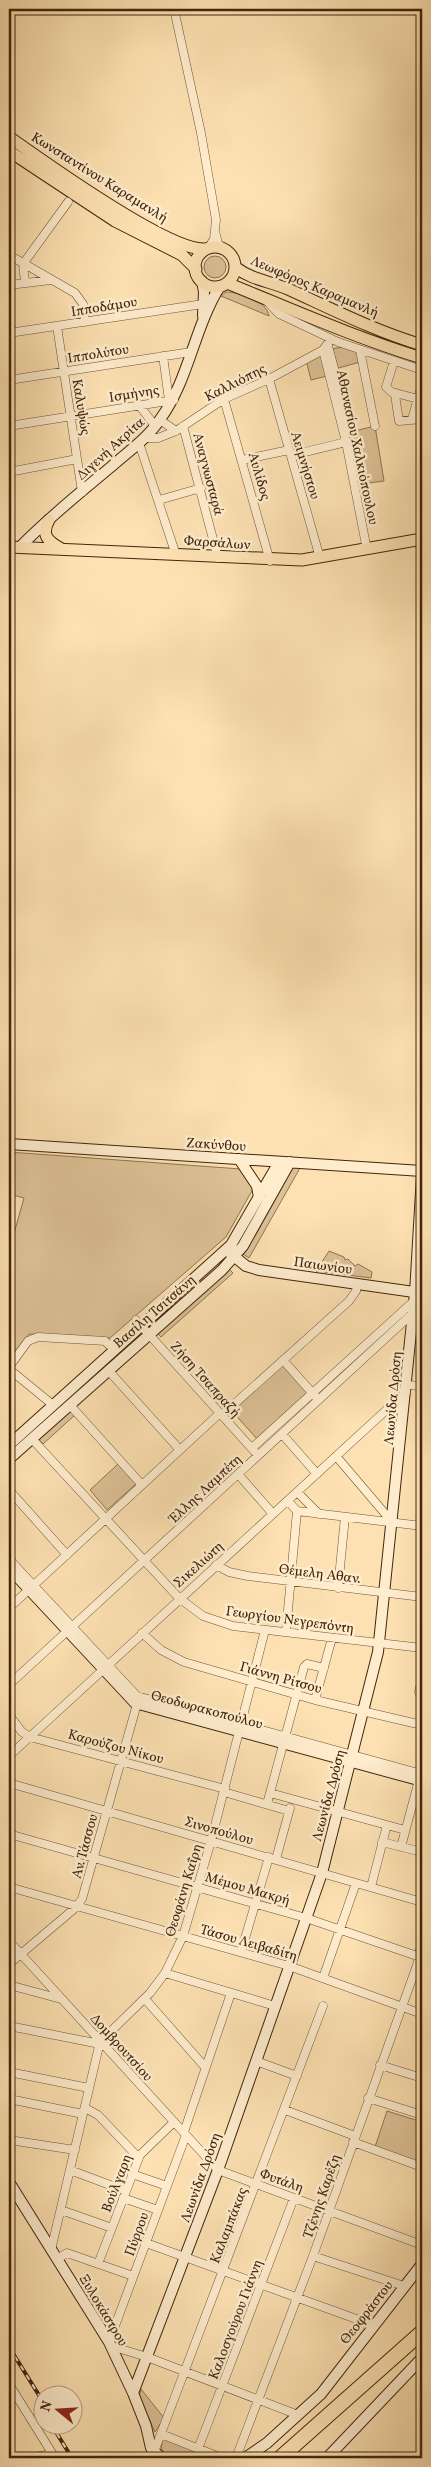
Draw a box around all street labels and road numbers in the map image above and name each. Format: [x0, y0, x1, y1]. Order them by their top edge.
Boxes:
street label: Κωνσταντίνου Καραμανλή [27, 128, 171, 228]
street label: Λεωφόρος Καραμανλή [247, 252, 381, 323]
street label: Ιπποδάμου [70, 293, 139, 322]
street label: Ιππολύτου [66, 340, 130, 369]
street label: Καλλιόπης [202, 360, 270, 407]
street label: Αθανασίου Χαλκιόπουλου [331, 368, 382, 527]
street label: Καλυψώς [67, 378, 94, 437]
street label: Ισμήνης [108, 381, 161, 408]
street label: Διγενή Ακρίτα [73, 413, 150, 485]
street label: Αειμνήστου [285, 429, 324, 502]
street label: Αναγνωσταρά [187, 431, 228, 518]
street label: Αυλίδος [243, 450, 274, 503]
street label: Φαρσάλων [183, 532, 251, 555]
street label: Ζακύνθου [185, 1134, 247, 1157]
street label: Παιωνίου [292, 1253, 353, 1280]
street label: Βασίλη Τσιτσάνη [110, 1271, 200, 1353]
street label: Ζήση Τσαπραζή [165, 1338, 244, 1422]
street label: Λεωνίδα Δρόση [380, 1350, 407, 1446]
street label: Έλλης Λαμπέτη [164, 1450, 247, 1529]
street label: Σικελιώτη [170, 1538, 228, 1593]
street label: Θέμελη Αθαν. [278, 1560, 362, 1589]
street label: Γεωργίου Νεγρεπόντη [224, 1602, 355, 1639]
street label: Γιάννη Ρίτσου [237, 1658, 324, 1699]
street label: Θεοδωρακοπούλου [149, 1686, 265, 1735]
street label: Καρούζου Νίκου [66, 1726, 166, 1769]
street label: Λεωνίδα Δρόση [308, 1747, 351, 1844]
street label: Αν. Τάσσου [68, 1812, 103, 1881]
street label: Σινοπούλου [182, 1813, 255, 1850]
street label: Θεοφάνη Καΐρη [161, 1842, 208, 1939]
street label: Μέμου Μακρή [203, 1868, 292, 1911]
street label: Τάσου Λειβαδίτη [198, 1920, 300, 1966]
street label: Δομβρουτσίου [85, 2010, 157, 2086]
street label: Λεωνίδα Δρόση [176, 2130, 227, 2225]
street label: Βούλγαρη [98, 2152, 137, 2215]
street label: Τζένης Καρέζη [299, 2152, 346, 2241]
street label: Φυτάλη [257, 2165, 306, 2198]
street label: Καλαμπάκας [206, 2185, 253, 2266]
street label: Πύρρου [121, 2210, 154, 2259]
street label: Καλοσγούρου Γιάννη [205, 2257, 268, 2382]
street label: Ξυλοκάστρου [74, 2271, 132, 2350]
street label: Θεοφράστου [336, 2277, 398, 2349]

